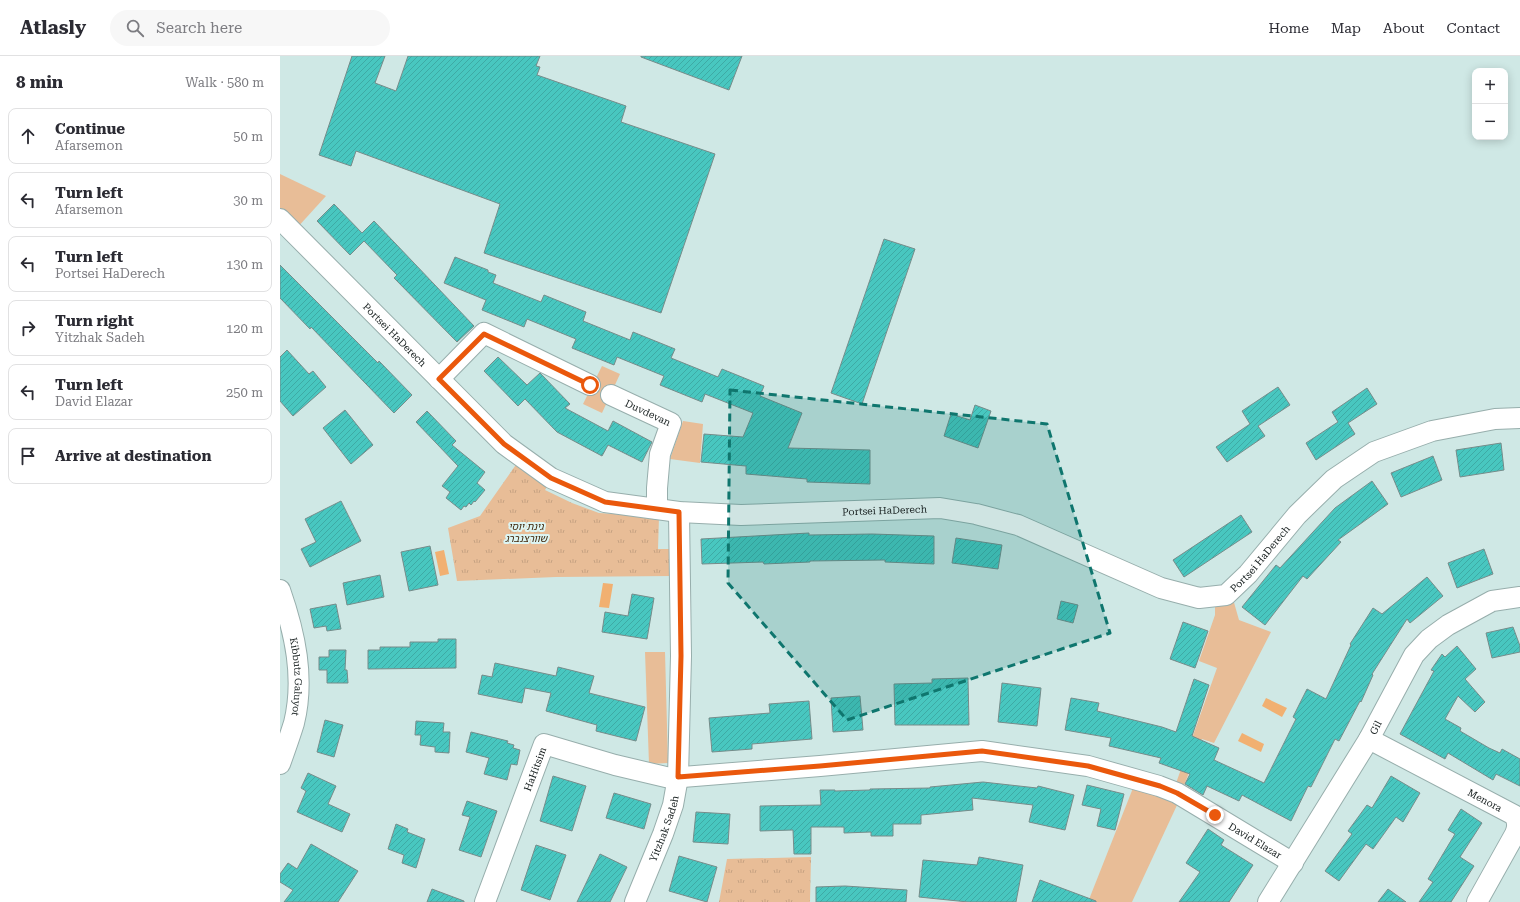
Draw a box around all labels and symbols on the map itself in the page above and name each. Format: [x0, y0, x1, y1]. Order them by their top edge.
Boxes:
street label: Portsei HaDerech [361, 301, 429, 369]
route start [581, 376, 599, 394]
street label: Duvdevan [624, 397, 673, 428]
street label: Portsei HaDerech [842, 503, 928, 517]
park label: גינת יוסי שוורצנברג [505, 521, 549, 544]
street label: Portsei HaDerech [1228, 522, 1292, 594]
street label: Kibbutz Galuyot [288, 637, 304, 717]
street label: Gil [1367, 719, 1383, 736]
street label: HaHitsim [521, 745, 548, 792]
street label: Menora [1466, 786, 1504, 814]
street label: Yitzhak Sadeh [647, 794, 680, 863]
route end [1206, 806, 1224, 824]
street label: David Elazar [1227, 820, 1284, 860]

